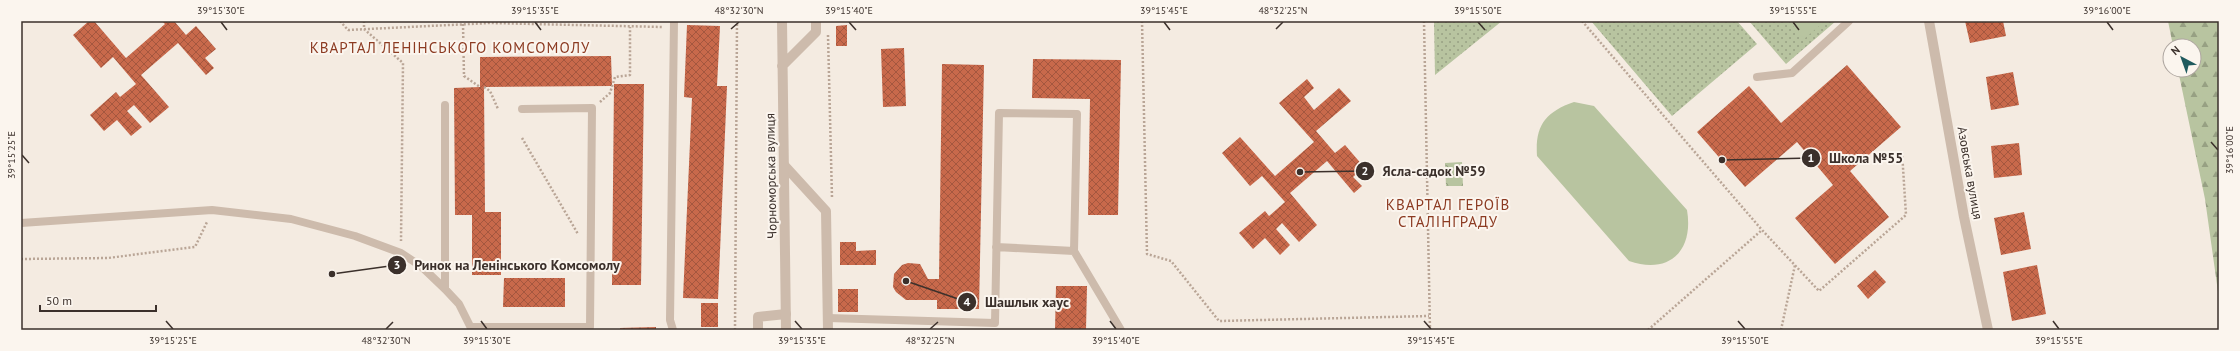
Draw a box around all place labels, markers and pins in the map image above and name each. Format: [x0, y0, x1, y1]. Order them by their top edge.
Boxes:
callout: Школа №55 [1801, 145, 1911, 171]
callout: Ясла-садок №59 [1355, 158, 1493, 184]
callout: Ринок на Ленінського Комсомолу [387, 252, 628, 278]
callout: Шашлык хаус [957, 289, 1077, 315]

